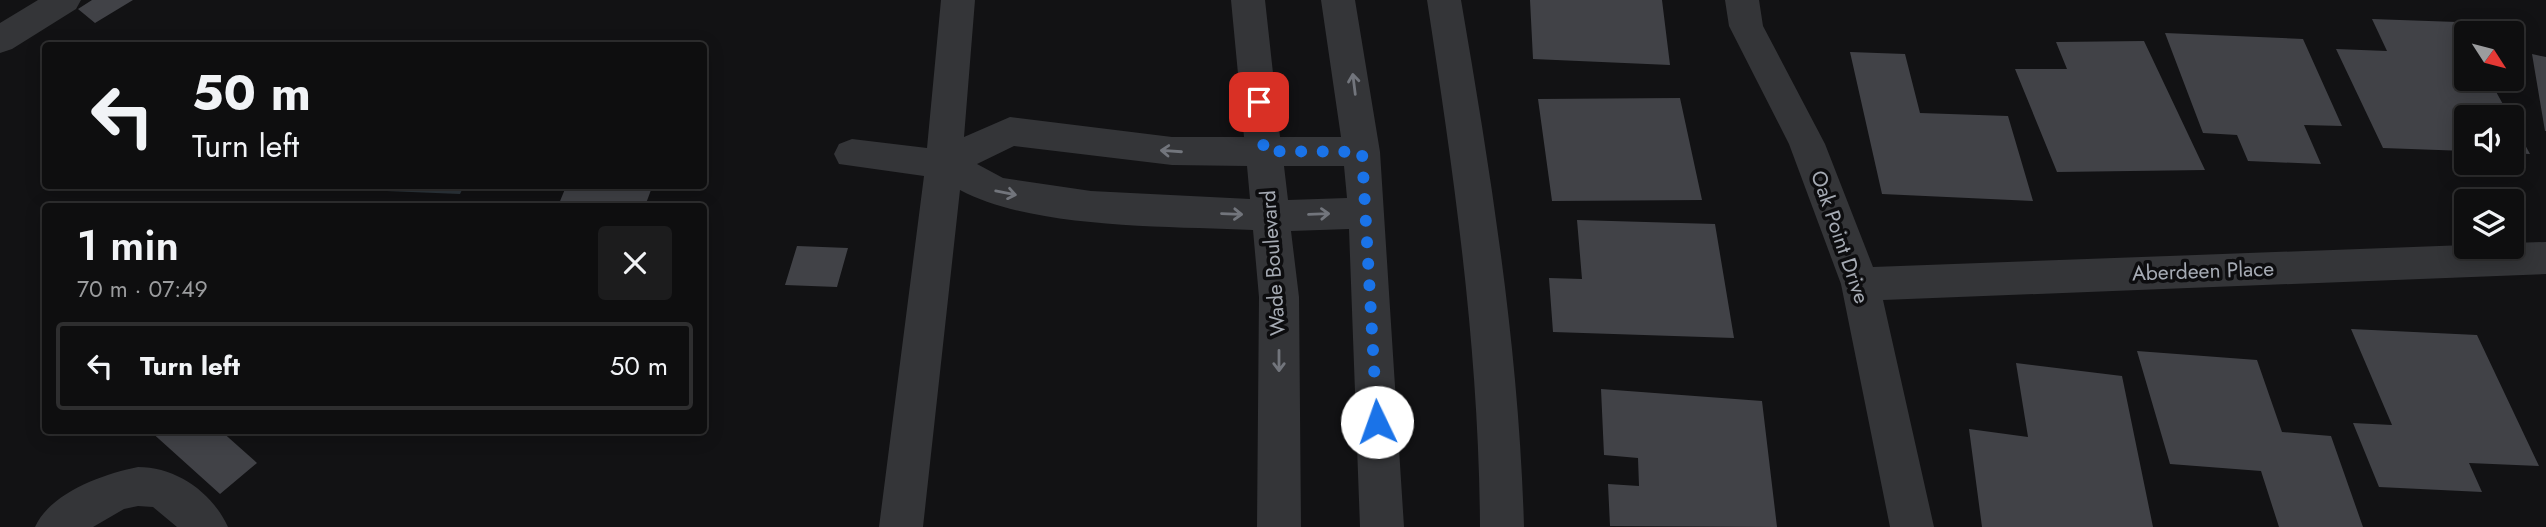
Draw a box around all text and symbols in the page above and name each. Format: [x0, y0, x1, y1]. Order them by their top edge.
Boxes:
north arrow [2454, 21, 2524, 91]
map controls [2454, 21, 2524, 259]
text: 50 m [192, 58, 311, 128]
icon: left [77, 70, 168, 161]
pin [1229, 72, 1289, 132]
one-way arrow [1348, 73, 1361, 96]
icon: arrive [1240, 83, 1278, 121]
button: sound [2454, 105, 2524, 175]
text: Turn left [192, 123, 299, 169]
one-way arrow [1160, 144, 1183, 157]
street label: Oak Point Drive [1803, 166, 1877, 308]
one-way arrow [994, 186, 1017, 200]
street label: Wade Boulevard [1253, 189, 1293, 337]
button: layers [2454, 189, 2524, 259]
one-way arrow [1220, 208, 1243, 221]
one-way arrow [1307, 208, 1330, 221]
text: 1 min [77, 215, 179, 276]
button: close [598, 226, 672, 300]
street label: Aberdeen Place [2131, 254, 2275, 288]
text: 70 m · 07:49 [77, 272, 208, 306]
icon: left [81, 347, 119, 385]
text: Turn left [140, 347, 240, 385]
text: 50 m [610, 347, 668, 385]
one-way arrow [1272, 349, 1286, 372]
position arrow [1340, 385, 1414, 459]

